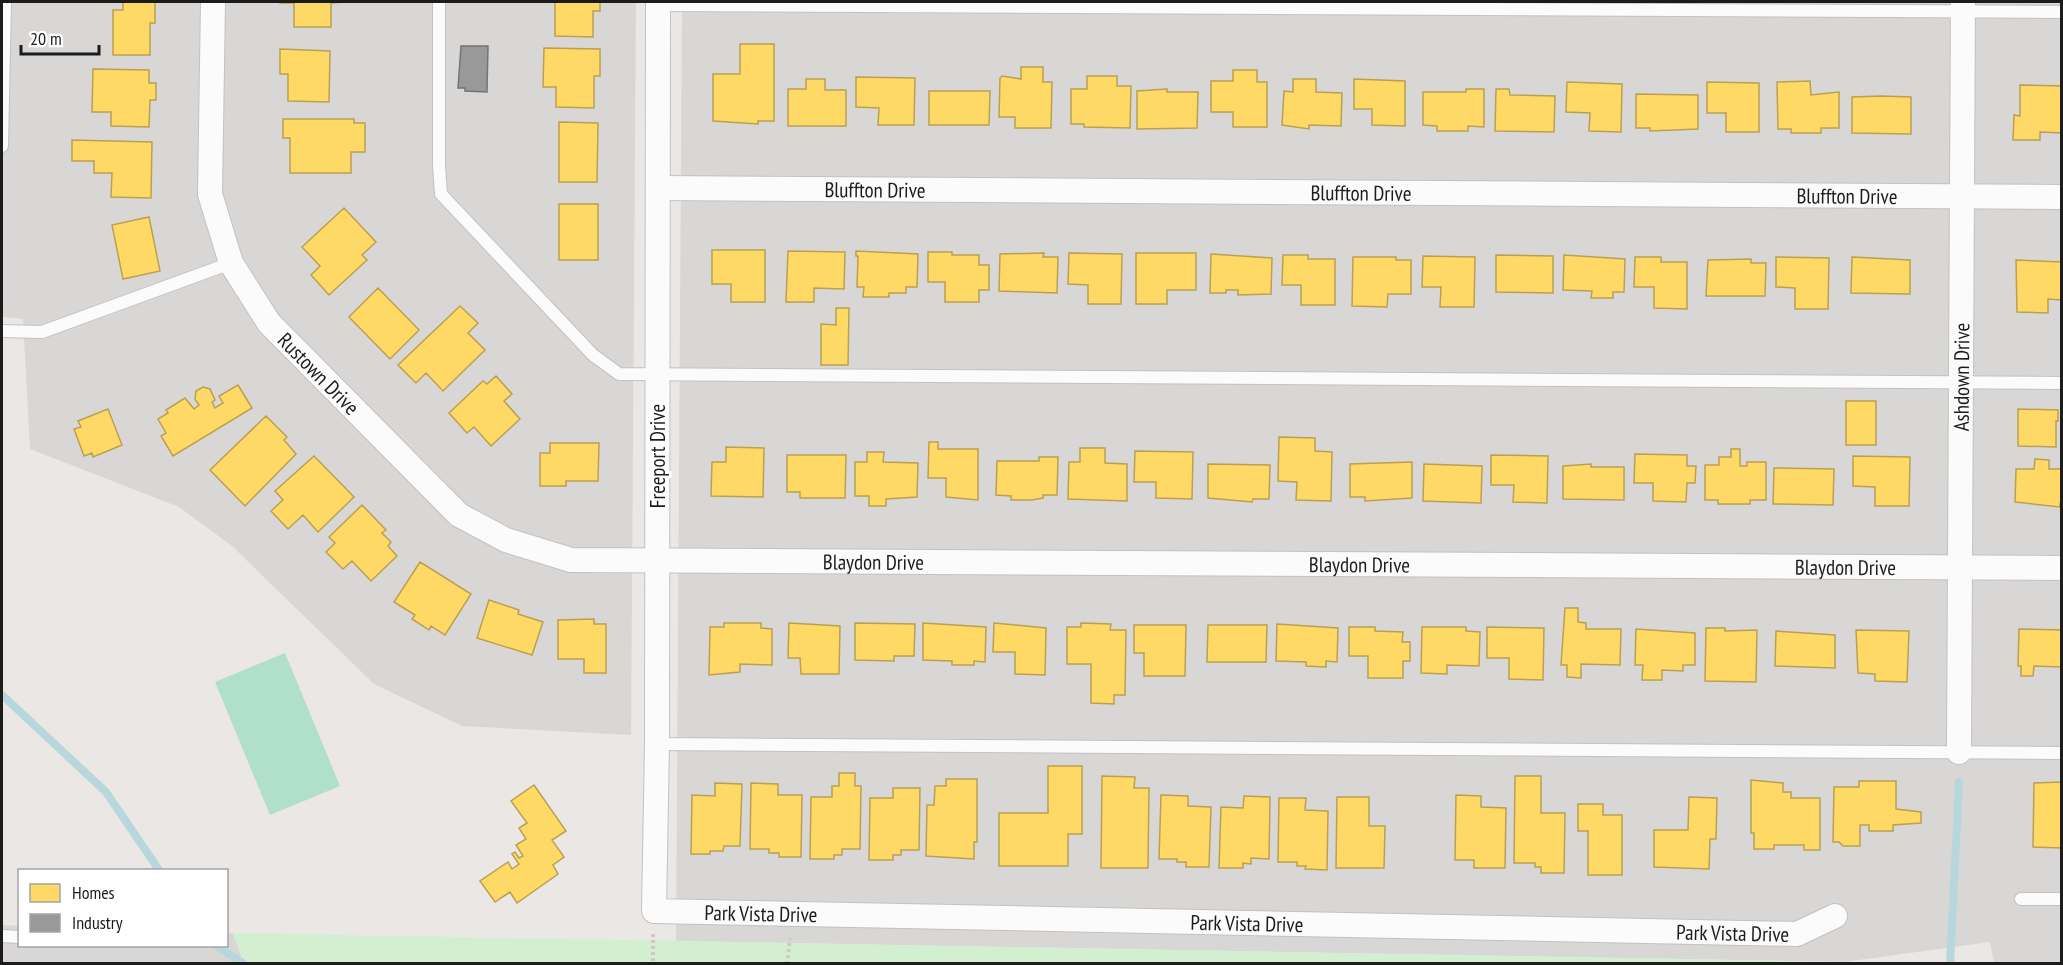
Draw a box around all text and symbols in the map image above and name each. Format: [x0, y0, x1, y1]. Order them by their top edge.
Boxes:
scale bar [21, 18, 99, 56]
text: 20 m [30, 27, 62, 50]
street label: Bluffton Drive [824, 176, 926, 203]
street label: Bluffton Drive [1310, 179, 1412, 206]
street label: Bluffton Drive [1796, 182, 1898, 209]
street label: Ashdown Drive [1947, 323, 1975, 431]
street label: Rustown Drive [272, 326, 365, 420]
street label: Freeport Drive [644, 404, 671, 508]
street label: Blaydon Drive [823, 548, 924, 575]
street label: Blaydon Drive [1309, 550, 1410, 578]
street label: Blaydon Drive [1795, 553, 1896, 581]
legend [18, 869, 228, 947]
text: Homes [72, 881, 115, 904]
street label: Park Vista Drive [704, 899, 818, 928]
street label: Park Vista Drive [1190, 908, 1304, 938]
text: Industry [72, 911, 123, 934]
street label: Park Vista Drive [1676, 918, 1789, 947]

